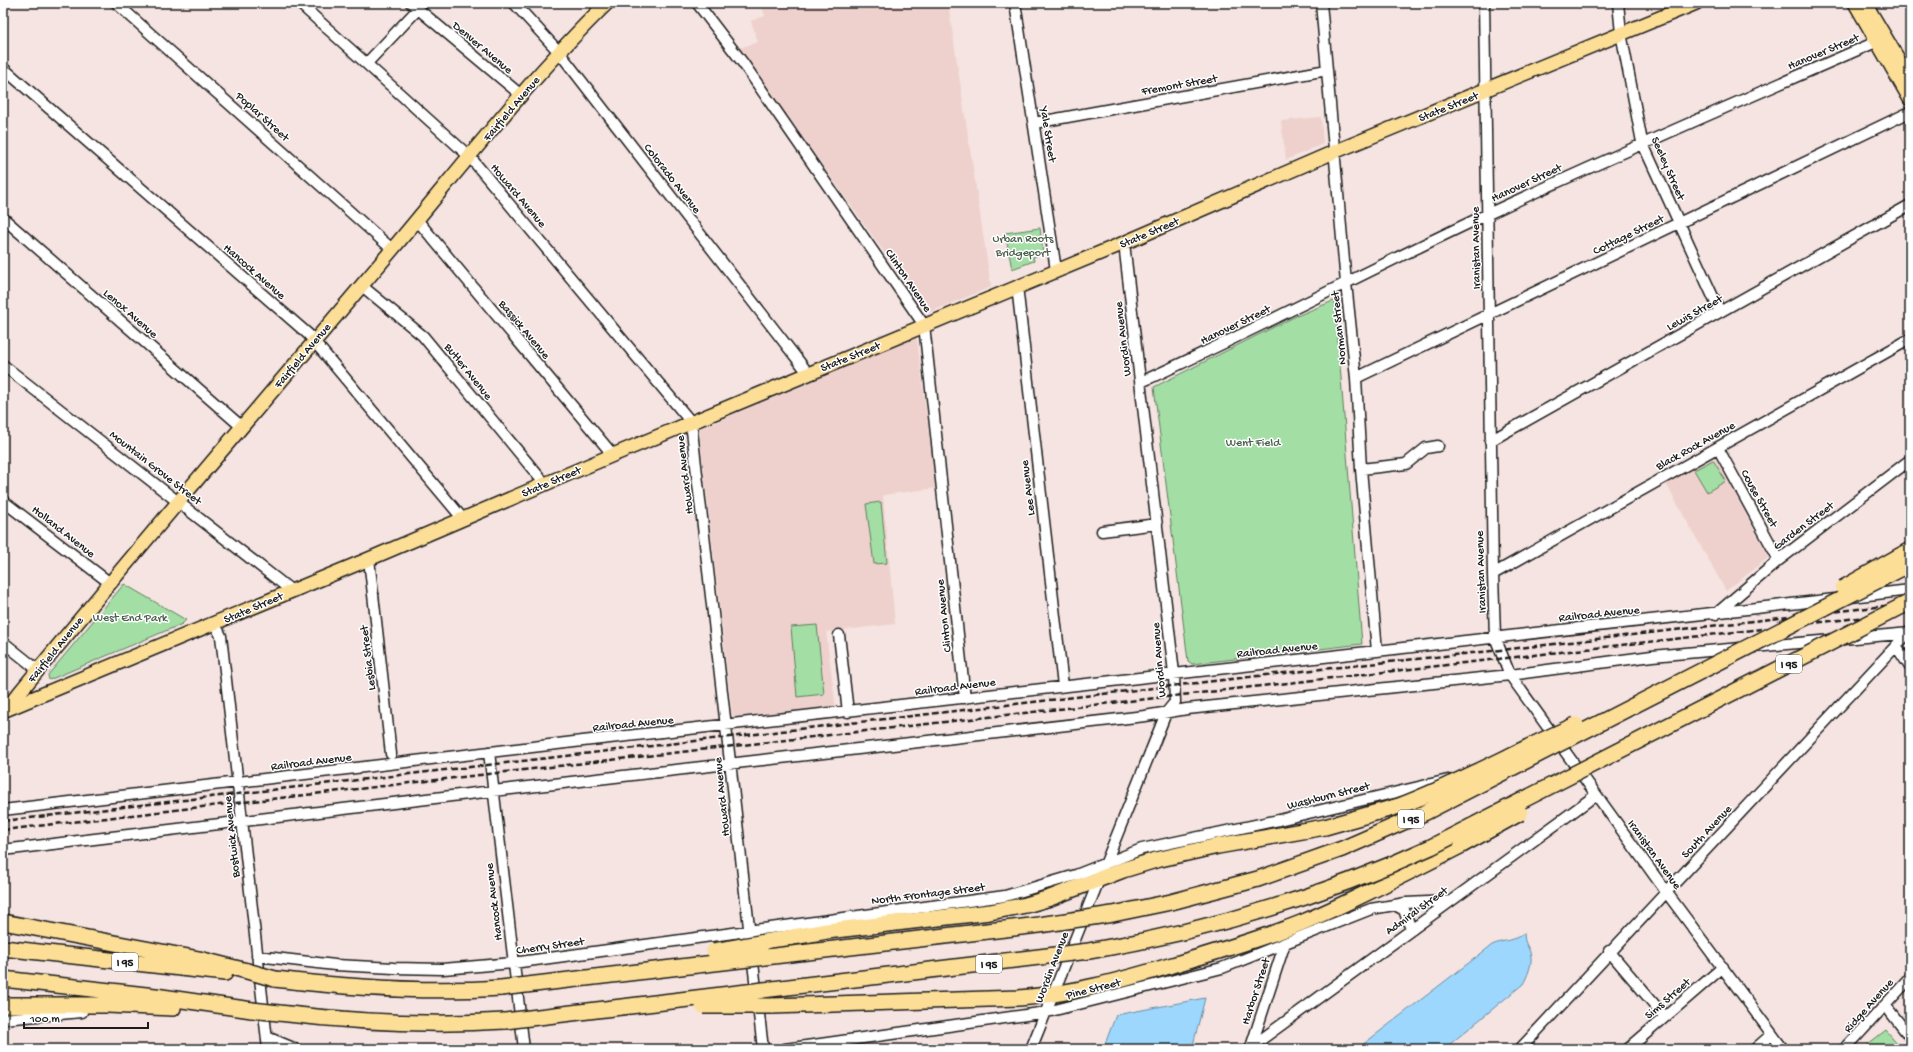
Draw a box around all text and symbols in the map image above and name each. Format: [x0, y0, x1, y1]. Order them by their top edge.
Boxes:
street label: Denver Avenue [448, 19, 515, 78]
street label: Hanover Street [1786, 31, 1863, 74]
street label: Fremont Street [1139, 72, 1219, 100]
street label: Fairfield Avenue [481, 73, 544, 145]
street label: Poplar Street [231, 89, 292, 146]
street label: State Street [1417, 89, 1482, 126]
street label: Yale Street [1036, 105, 1058, 164]
street label: Seeley Street [1647, 135, 1688, 204]
street label: Colorado Avenue [640, 142, 704, 218]
street label: Howard Avenue [487, 161, 549, 232]
street label: Hanover Street [1489, 161, 1565, 206]
street label: Iranistan Avenue [1469, 206, 1485, 289]
street label: Cottage Street [1591, 212, 1668, 259]
street label: State Street [1118, 215, 1183, 253]
park label: Urban Roots Bridgeport [993, 233, 1054, 261]
street label: Hancock Avenue [220, 242, 288, 304]
street label: Clinton Avenue [881, 247, 934, 316]
street label: Lenox Avenue [100, 287, 160, 343]
street label: Norman Street [1329, 289, 1351, 365]
street label: Lewis Street [1665, 292, 1726, 335]
street label: Bassick Avenue [494, 297, 553, 363]
street label: Wordin Avenue [1112, 300, 1136, 377]
street label: Hanover Street [1199, 302, 1274, 349]
street label: Fairfield Avenue [272, 320, 335, 392]
street label: State Street [819, 339, 884, 376]
street label: Butler Avenue [440, 340, 495, 404]
street label: Black Rock Avenue [1653, 419, 1739, 475]
street label: Mountain Grove Street [106, 428, 204, 510]
street label: Howard Avenue [674, 434, 698, 515]
park label: Went Field [1226, 437, 1281, 451]
street label: Lee Avenue [1019, 458, 1039, 516]
street label: State Street [520, 464, 585, 502]
street label: Couse Street [1737, 468, 1780, 531]
street label: Garden Street [1771, 499, 1838, 554]
street label: Holland Avenue [28, 503, 98, 562]
street label: Iranistan Avenue [1474, 530, 1490, 614]
street label: Clinton Avenue [934, 578, 956, 653]
street label: State Street [222, 590, 287, 628]
street label: Railroad Avenue [1558, 604, 1641, 626]
park label: West End Park [93, 612, 169, 626]
street label: Fairfield Avenue [25, 614, 88, 687]
street label: Wordin Avenue [1150, 621, 1170, 698]
street label: Lesbia Street [358, 623, 380, 691]
street label: Railroad Avenue [1236, 640, 1319, 662]
road number: I 95 [1776, 655, 1802, 673]
street label: Railroad Avenue [914, 676, 997, 700]
street label: Railroad Avenue [592, 714, 675, 736]
street label: Railroad Avenue [270, 751, 353, 775]
street label: Howard Avenue [712, 756, 734, 837]
street label: Washburn Street [1286, 780, 1372, 814]
street label: Bostwick Avenue [222, 795, 244, 879]
street label: South Avenue [1679, 802, 1736, 862]
road number: I 95 [1398, 810, 1424, 828]
street label: Iranistan Avenue [1623, 818, 1684, 893]
street label: Hancock Avenue [483, 861, 507, 941]
street label: North Frontage Street [871, 881, 987, 909]
street label: Admiral Street [1383, 884, 1452, 939]
street label: Wordin Avenue [1033, 929, 1073, 1005]
street label: Cherry Street [515, 935, 586, 959]
road number: I 95 [112, 953, 138, 971]
road number: I 95 [976, 955, 1002, 973]
street label: Harbor Street [1240, 955, 1275, 1027]
street label: Sims Street [1643, 975, 1695, 1023]
street label: Pine Street [1064, 976, 1123, 1004]
street label: Ridge Avenue [1842, 976, 1898, 1036]
scale bar [24, 1004, 148, 1030]
text: 100 m [29, 1013, 60, 1027]

